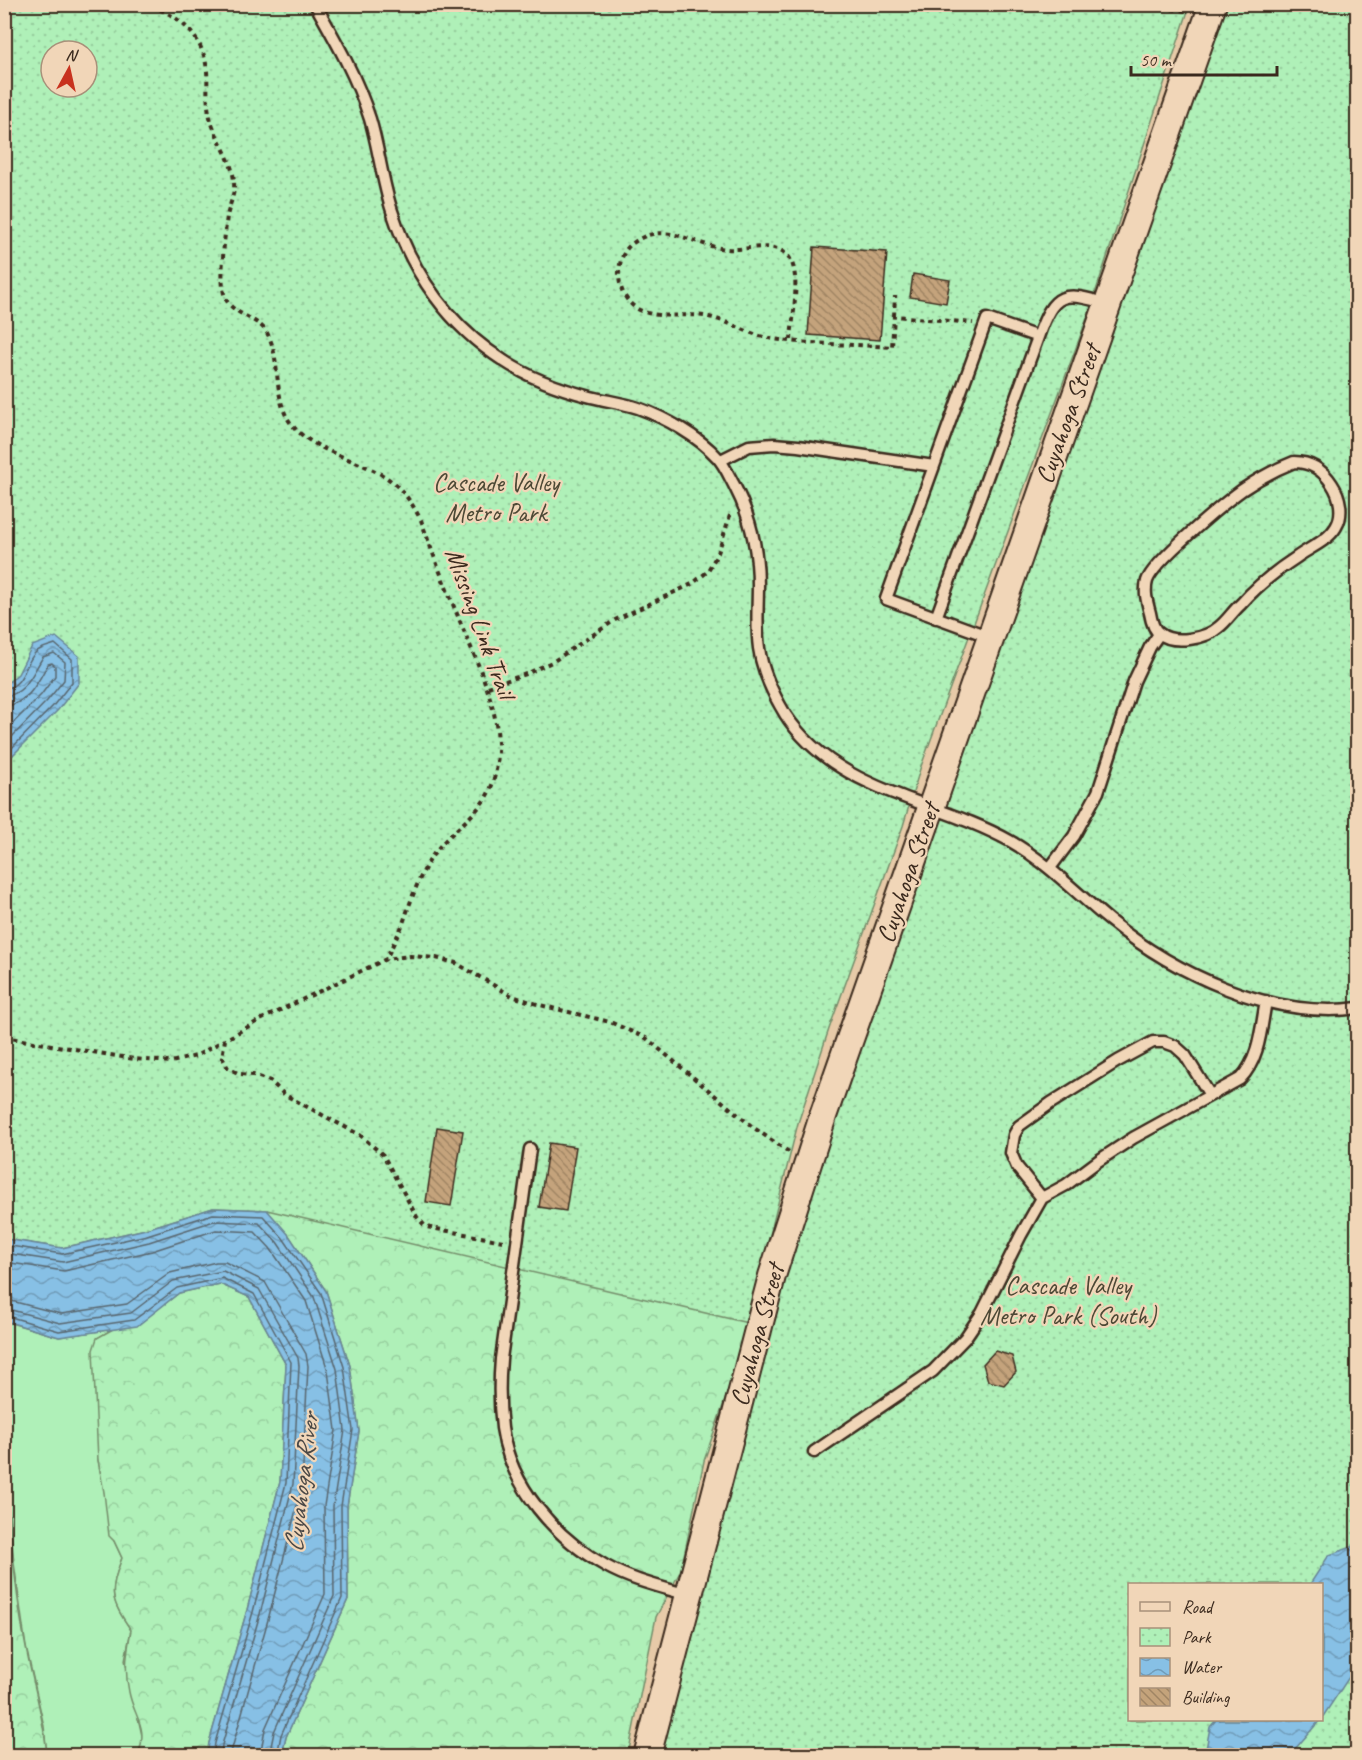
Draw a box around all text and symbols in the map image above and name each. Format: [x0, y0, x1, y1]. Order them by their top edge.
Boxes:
north arrow [39, 39, 99, 99]
scale bar [1131, 39, 1276, 77]
text: N [65, 45, 80, 66]
text: 50 m [1140, 49, 1173, 71]
street label: Cuyahoga Street [1028, 337, 1110, 488]
park label: Cascade Valley Metro Park [433, 466, 561, 529]
street label: Missing Link Trail [438, 543, 524, 707]
street label: Cuyahoga Street [869, 796, 948, 947]
street label: Cuyahoga Street [722, 1257, 793, 1410]
park label: Cascade Valley Metro Park (South) [980, 1269, 1157, 1332]
water label: Cuyahoga River [276, 1408, 327, 1554]
legend [1128, 1583, 1323, 1721]
text: Road [1182, 1596, 1215, 1618]
text: Park [1182, 1626, 1212, 1648]
text: Water [1182, 1656, 1223, 1678]
text: Building [1182, 1686, 1231, 1708]

